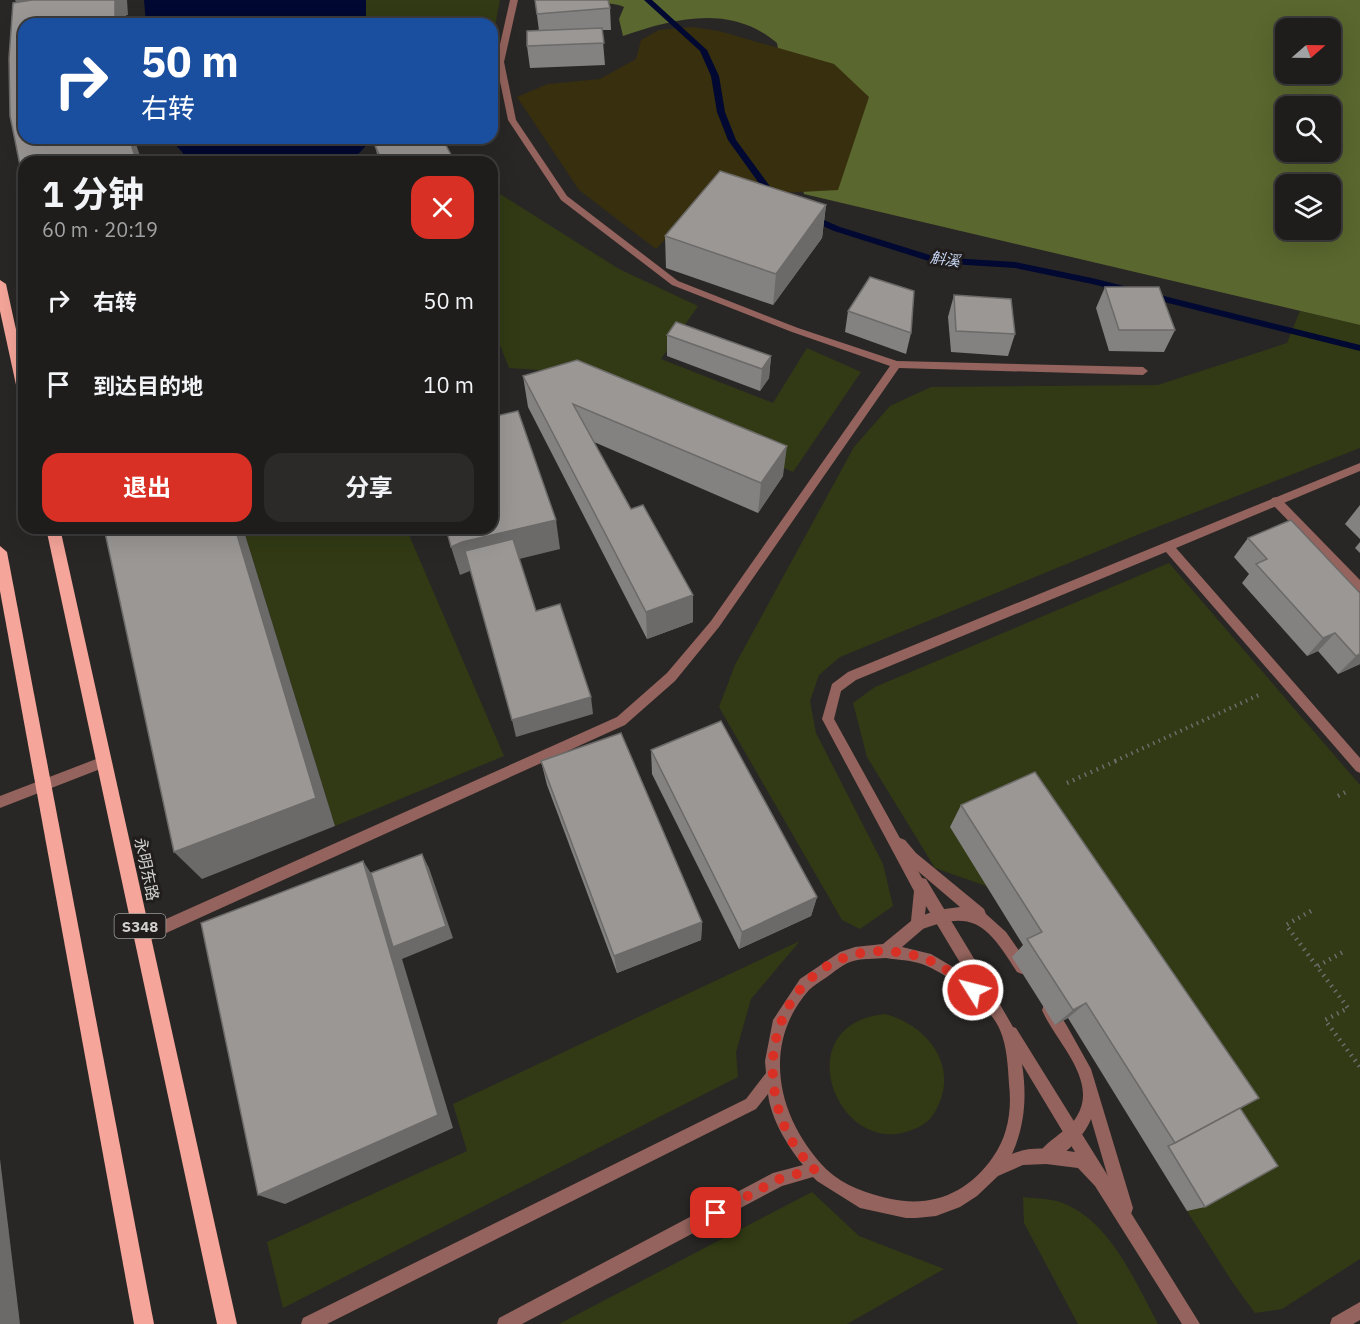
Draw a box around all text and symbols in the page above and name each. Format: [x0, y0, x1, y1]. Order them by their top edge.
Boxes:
north arrow [1275, 18, 1341, 84]
map controls [1275, 18, 1341, 240]
text: 50 m [141, 34, 239, 89]
icon: right [42, 42, 120, 120]
text: 右转 [141, 90, 195, 125]
button: search [1275, 96, 1341, 162]
text: 1 分钟 [42, 170, 144, 217]
button: layers [1275, 174, 1341, 240]
button: close [411, 176, 474, 239]
text: 60 m · 20:19 [42, 216, 158, 243]
water label: 斛溪 [929, 248, 963, 271]
icon: right [42, 284, 75, 317]
text: 50 m [423, 286, 474, 315]
text: 右转 [93, 287, 137, 316]
icon: arrive [42, 368, 75, 401]
text: 10 m [423, 370, 474, 399]
text: 到达目的地 [93, 371, 203, 400]
button: 退出 [42, 453, 252, 522]
button: 分享 [264, 453, 474, 522]
street label: 永明东路 [131, 836, 163, 902]
road number: S348 [114, 914, 166, 938]
position arrow [941, 958, 1005, 1022]
pin [690, 1187, 741, 1238]
icon: arrive [699, 1196, 732, 1229]

